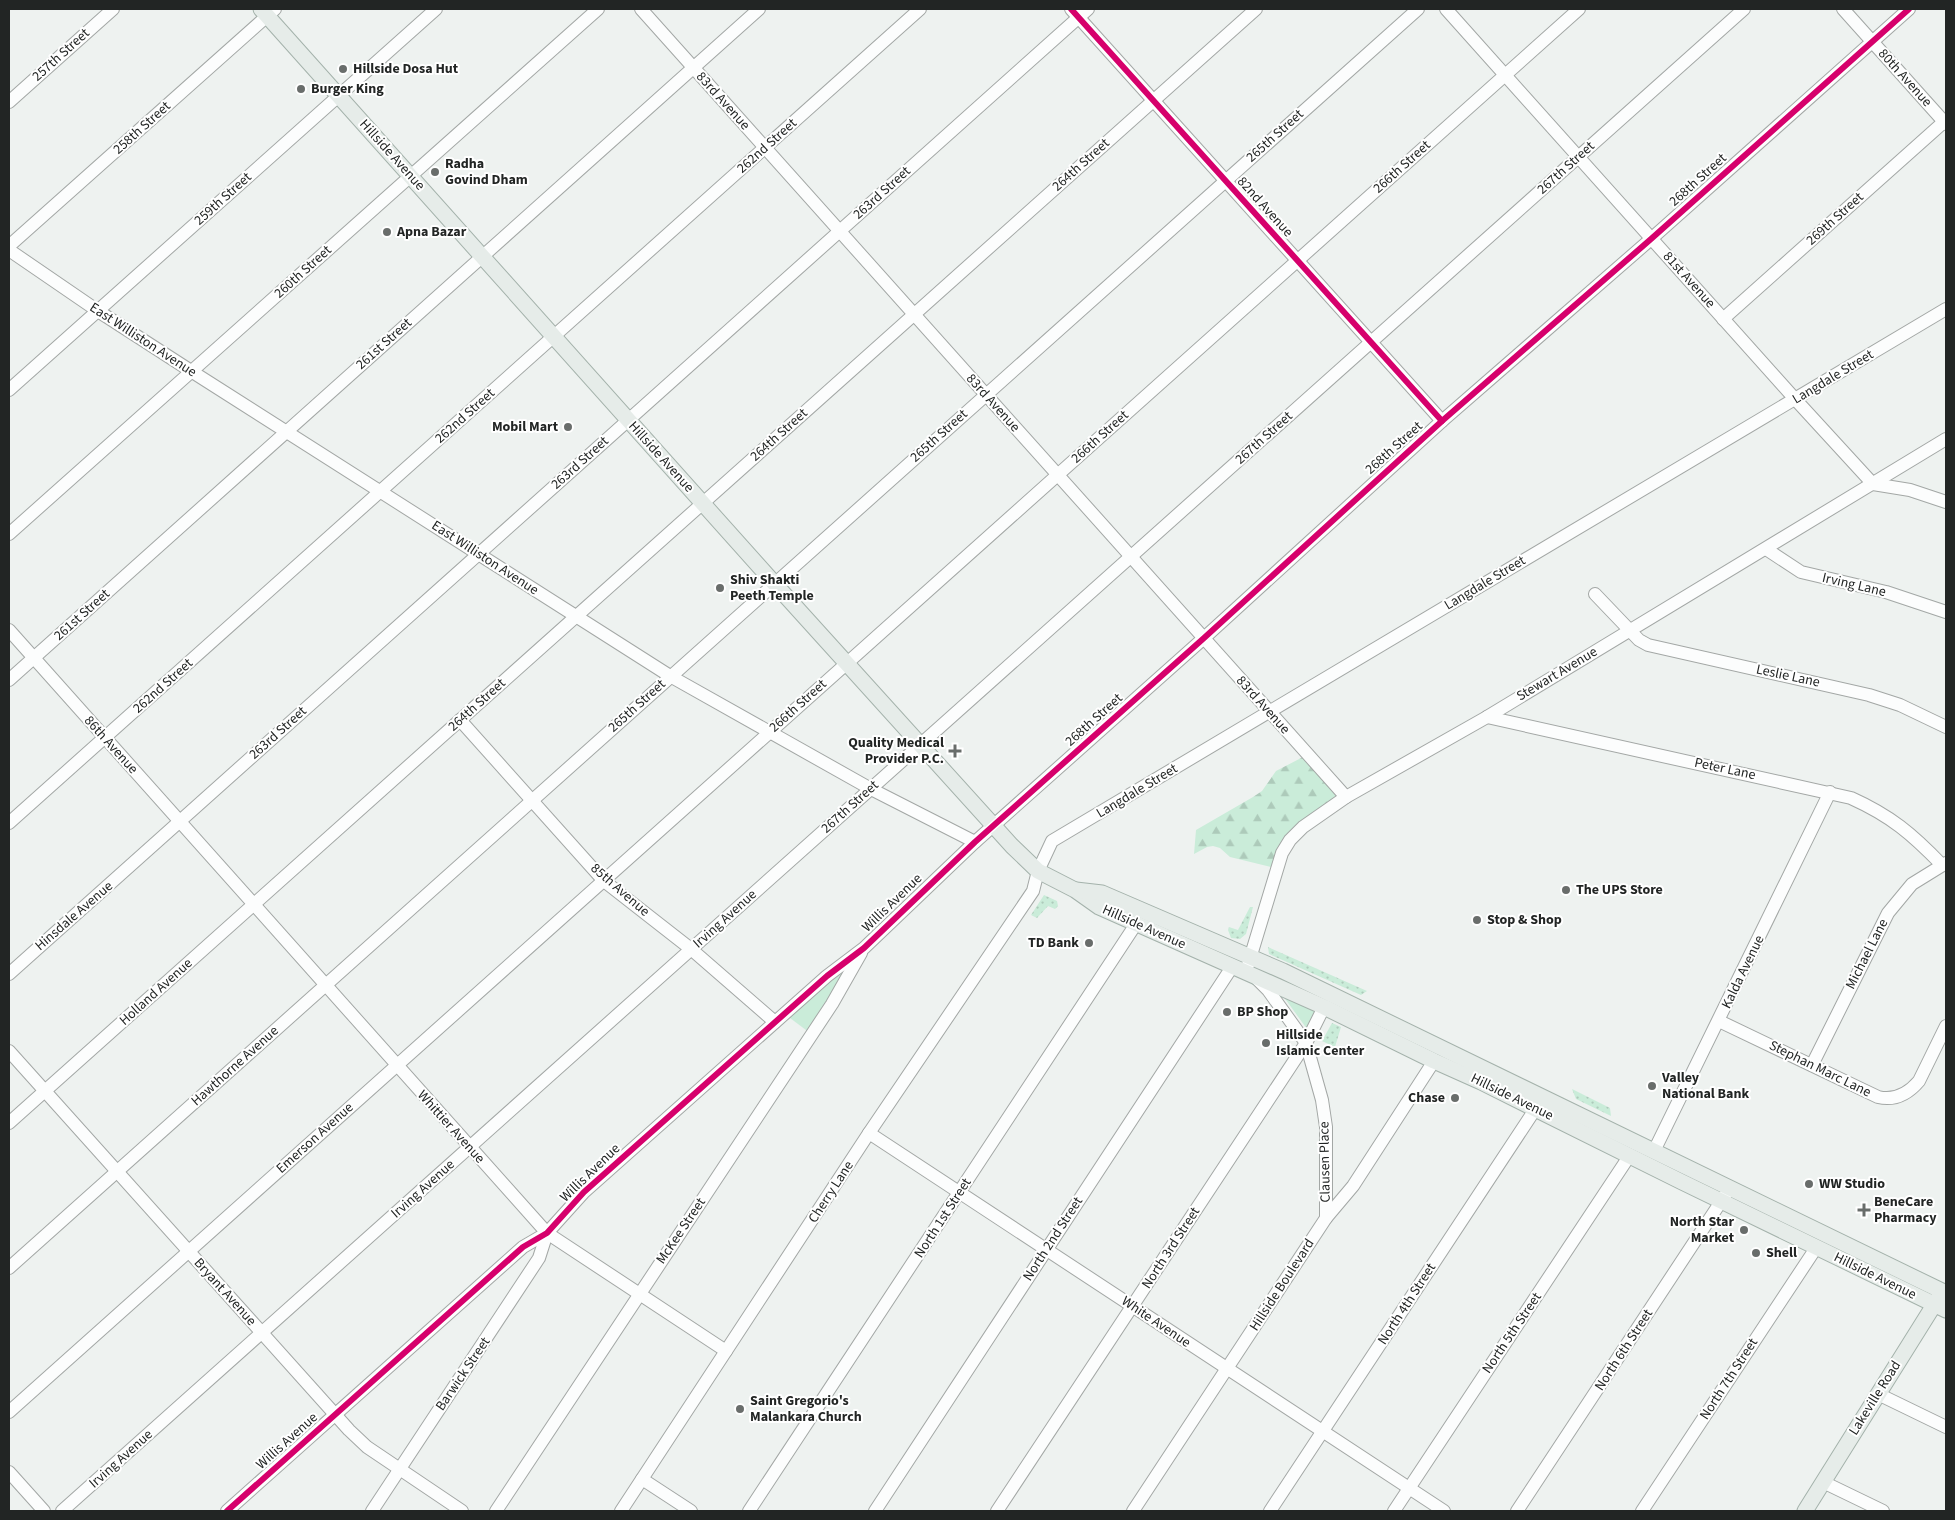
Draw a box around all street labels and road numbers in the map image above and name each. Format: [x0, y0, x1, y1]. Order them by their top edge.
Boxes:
street label: 257th Street [28, 24, 94, 86]
street label: 80th Avenue [1873, 44, 1937, 112]
street label: 83rd Avenue [691, 67, 755, 135]
street label: 258th Street [109, 97, 175, 159]
street label: 265th Street [1242, 105, 1308, 167]
street label: 262nd Street [733, 114, 801, 178]
street label: Hillside Avenue [355, 115, 429, 195]
street label: 264th Street [1048, 134, 1114, 196]
street label: 266th Street [1369, 136, 1435, 198]
street label: 267th Street [1533, 137, 1599, 199]
street label: 268th Street [1665, 149, 1731, 211]
street label: 263rd Street [849, 162, 915, 224]
street label: 259th Street [190, 168, 256, 230]
street label: 82nd Avenue [1232, 172, 1298, 242]
street label: 269th Street [1802, 188, 1868, 250]
street label: 260th Street [270, 241, 336, 303]
street label: 81st Avenue [1658, 247, 1720, 313]
street label: East Williston Avenue [86, 298, 200, 382]
street label: 261st Street [352, 313, 417, 375]
street label: Langdale Street [1789, 345, 1878, 409]
street label: 83rd Avenue [961, 369, 1025, 437]
street label: 262nd Street [431, 384, 499, 448]
street label: 264th Street [746, 404, 812, 466]
street label: 265th Street [906, 405, 972, 467]
street label: 266th Street [1067, 406, 1133, 468]
street label: 267th Street [1231, 407, 1297, 469]
street label: Hillside Avenue [624, 417, 698, 497]
street label: 268th Street [1361, 417, 1427, 479]
street label: 263rd Street [547, 432, 613, 494]
street label: East Williston Avenue [428, 516, 542, 600]
street label: Langdale Street [1441, 551, 1530, 615]
street label: Irving Lane [1820, 568, 1888, 602]
street label: 261st Street [50, 584, 115, 646]
street label: Stewart Avenue [1513, 642, 1601, 706]
street label: 262nd Street [129, 654, 197, 718]
street label: Leslie Lane [1754, 659, 1822, 693]
street label: 83rd Avenue [1231, 671, 1295, 739]
street label: 264th Street [444, 674, 510, 736]
street label: 265th Street [604, 675, 670, 737]
street label: 266th Street [765, 675, 831, 737]
street label: 268th Street [1061, 689, 1127, 751]
street label: 263rd Street [245, 702, 311, 764]
street label: 86th Avenue [79, 711, 143, 779]
street label: Peter Lane [1693, 753, 1757, 785]
street label: Langdale Street [1093, 759, 1182, 823]
street label: 267th Street [817, 776, 883, 838]
street label: 85th Avenue [586, 859, 654, 921]
street label: Willis Avenue [857, 869, 927, 937]
street label: Hinsdale Avenue [31, 876, 117, 955]
street label: Irving Avenue [689, 885, 761, 953]
street label: Hillside Avenue [1099, 900, 1189, 954]
street label: Michael Lane [1841, 915, 1893, 993]
street label: Kalda Avenue [1717, 932, 1769, 1012]
street label: Holland Avenue [115, 954, 197, 1030]
street label: Hawthorne Avenue [187, 1021, 283, 1111]
street label: Stephan Marc Lane [1766, 1036, 1874, 1102]
street label: Hillside Avenue [1467, 1068, 1557, 1126]
street label: Whittier Avenue [413, 1086, 489, 1168]
street label: Emerson Avenue [272, 1098, 358, 1178]
street label: Clausen Place [1314, 1121, 1336, 1203]
street label: Willis Avenue [555, 1139, 625, 1207]
street label: Irving Avenue [387, 1155, 459, 1223]
street label: Cherry Lane [803, 1157, 859, 1227]
street label: North 1st Street [910, 1174, 977, 1262]
street label: North 2nd Street [1018, 1193, 1088, 1285]
street label: McKee Street [651, 1194, 711, 1268]
street label: North 3rd Street [1137, 1203, 1205, 1293]
street label: Hillside Boulevard [1245, 1235, 1319, 1335]
street label: Hillside Avenue [1830, 1247, 1920, 1305]
street label: Bryant Avenue [189, 1254, 261, 1330]
street label: North 4th Street [1373, 1259, 1441, 1349]
street label: North 5th Street [1477, 1288, 1547, 1377]
street label: White Avenue [1117, 1291, 1195, 1353]
street label: North 6th Street [1590, 1305, 1658, 1395]
street label: Barwick Street [431, 1333, 495, 1415]
street label: North 7th Street [1695, 1334, 1763, 1424]
street label: Lakeville Road [1844, 1357, 1906, 1439]
street label: Willis Avenue [252, 1408, 322, 1474]
street label: Irving Avenue [85, 1425, 157, 1493]

